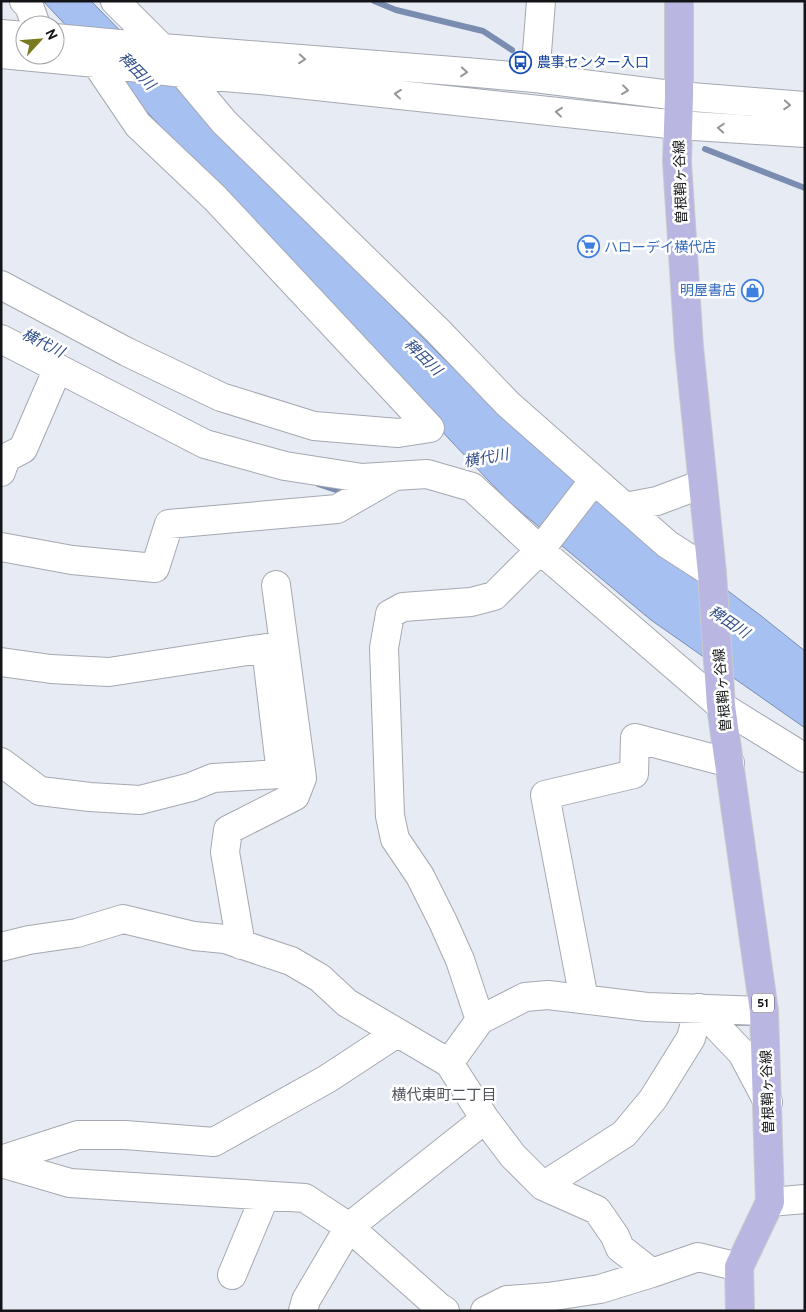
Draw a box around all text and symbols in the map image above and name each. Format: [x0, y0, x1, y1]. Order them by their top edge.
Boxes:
north arrow [15, 15, 65, 65]
text: N [40, 27, 60, 43]
water label: 稗田川 [113, 49, 160, 96]
bus stop icon: 農事センター入口 [509, 50, 533, 74]
one-way arrow [298, 54, 306, 65]
place label: 農事センター入口 [537, 55, 649, 72]
one-way arrow [460, 66, 468, 77]
one-way arrow [622, 84, 630, 95]
one-way arrow [394, 89, 402, 100]
one-way arrow [783, 99, 791, 110]
one-way arrow [555, 107, 563, 118]
one-way arrow [717, 122, 725, 133]
street label: 曽根鞘ヶ谷線 [672, 140, 691, 224]
supermarket icon: ハローデイ横代店 [576, 235, 600, 259]
place label: ハローデイ横代店 [604, 239, 716, 257]
shop icon: 明屋書店 [740, 278, 764, 302]
place label: 明屋書店 [680, 283, 736, 300]
water label: 横代川 [18, 326, 68, 364]
water label: 稗田川 [399, 336, 446, 382]
water label: 横代川 [462, 446, 512, 473]
water label: 稗田川 [704, 603, 754, 645]
street label: 曽根鞘ヶ谷線 [711, 647, 736, 732]
road number: 51 [752, 994, 774, 1012]
street label: 曽根鞘ヶ谷線 [759, 1050, 778, 1134]
district label: 横代東町二丁目 [391, 1086, 497, 1106]

